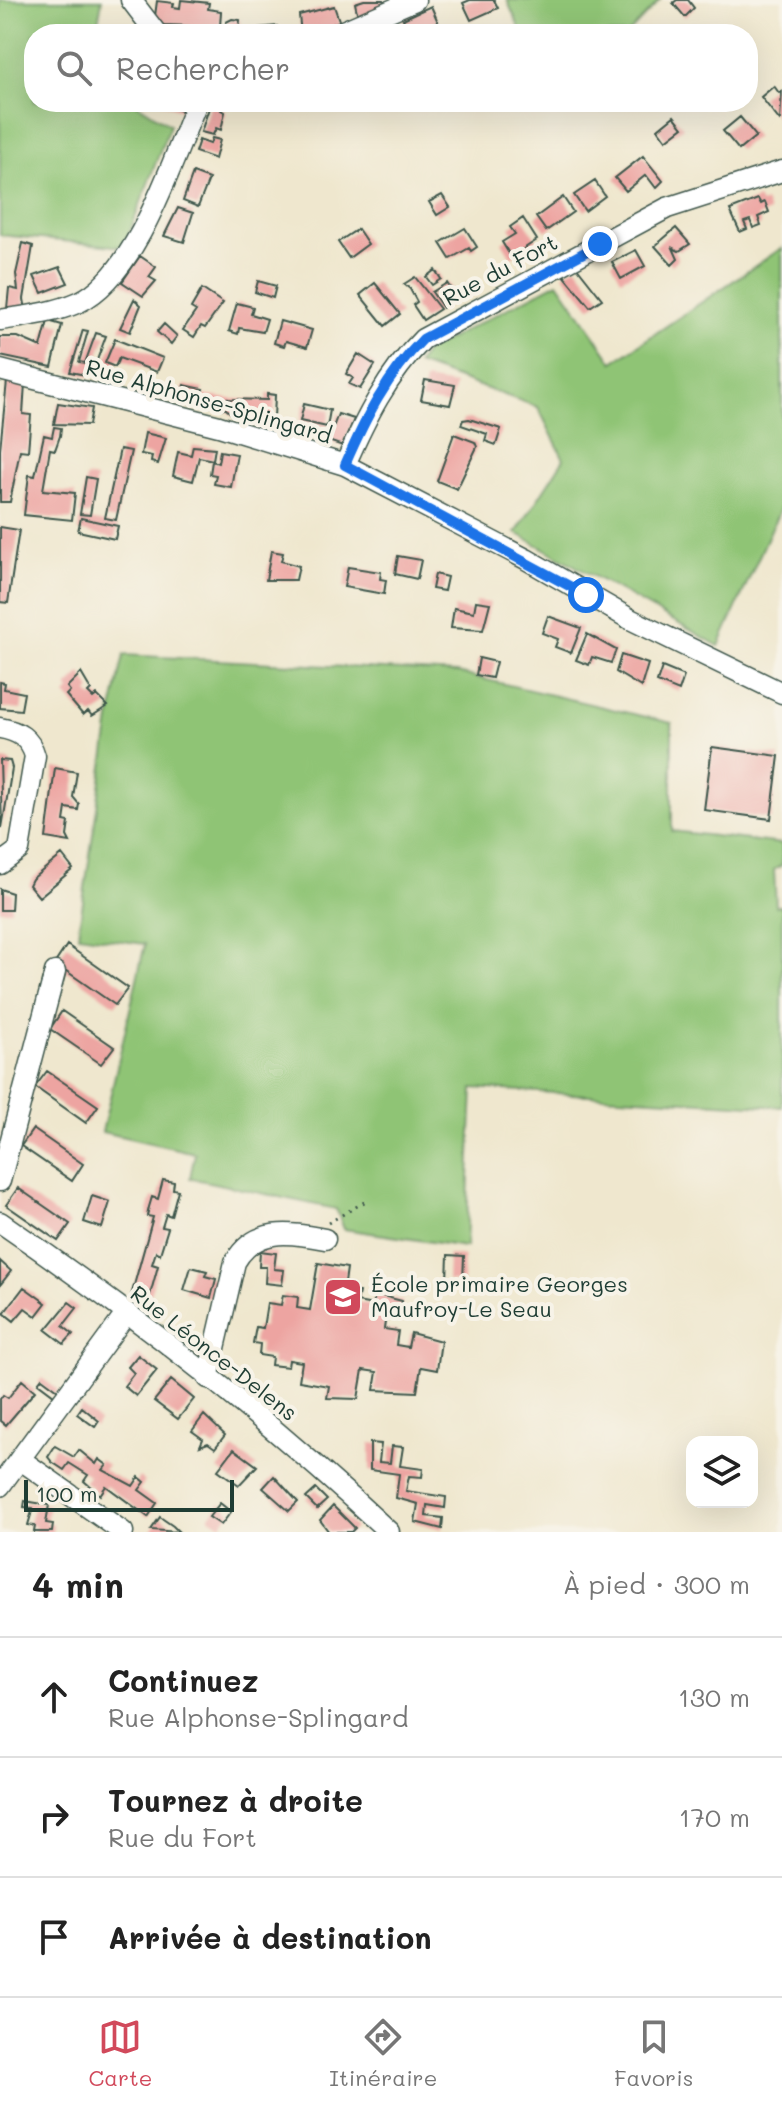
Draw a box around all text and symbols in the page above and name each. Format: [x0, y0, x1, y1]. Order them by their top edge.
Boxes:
search box [24, 24, 758, 112]
icon: search [52, 46, 96, 90]
text: Rechercher [116, 48, 290, 88]
route end [582, 226, 618, 262]
street label: Rue du Fort [437, 227, 562, 312]
street label: Rue Alphonse-Splingard [83, 352, 335, 450]
route start [568, 577, 604, 613]
place label: École primaire Georges Maufroy-Le Seau [371, 1269, 628, 1323]
school or university icon: École primaire Georges Maufroy-Le Seau [322, 1276, 364, 1318]
street label: Rue Léonce-Delens [125, 1278, 304, 1427]
map controls [686, 1436, 758, 1508]
button: layers [686, 1436, 758, 1508]
scale bar [24, 1476, 234, 1512]
text: 100 m [36, 1479, 98, 1508]
text: 4 min [32, 1562, 124, 1607]
text: À pied · 300 m [563, 1567, 750, 1601]
text: Continuez [108, 1660, 258, 1700]
icon: ahead [32, 1675, 76, 1719]
text: 130 m [678, 1680, 750, 1714]
text: Rue Alphonse-Splingard [108, 1700, 408, 1734]
text: Tournez à droite [108, 1780, 363, 1820]
icon: right [32, 1795, 76, 1839]
text: 170 m [679, 1800, 750, 1834]
text: Rue du Fort [108, 1820, 257, 1854]
icon: arrive [32, 1915, 76, 1959]
text: Arrivée à destination [108, 1917, 431, 1957]
tab: Carte [89, 2015, 152, 2092]
tab: Itinéraire [329, 2015, 437, 2092]
tab: Favoris [614, 2015, 693, 2092]

